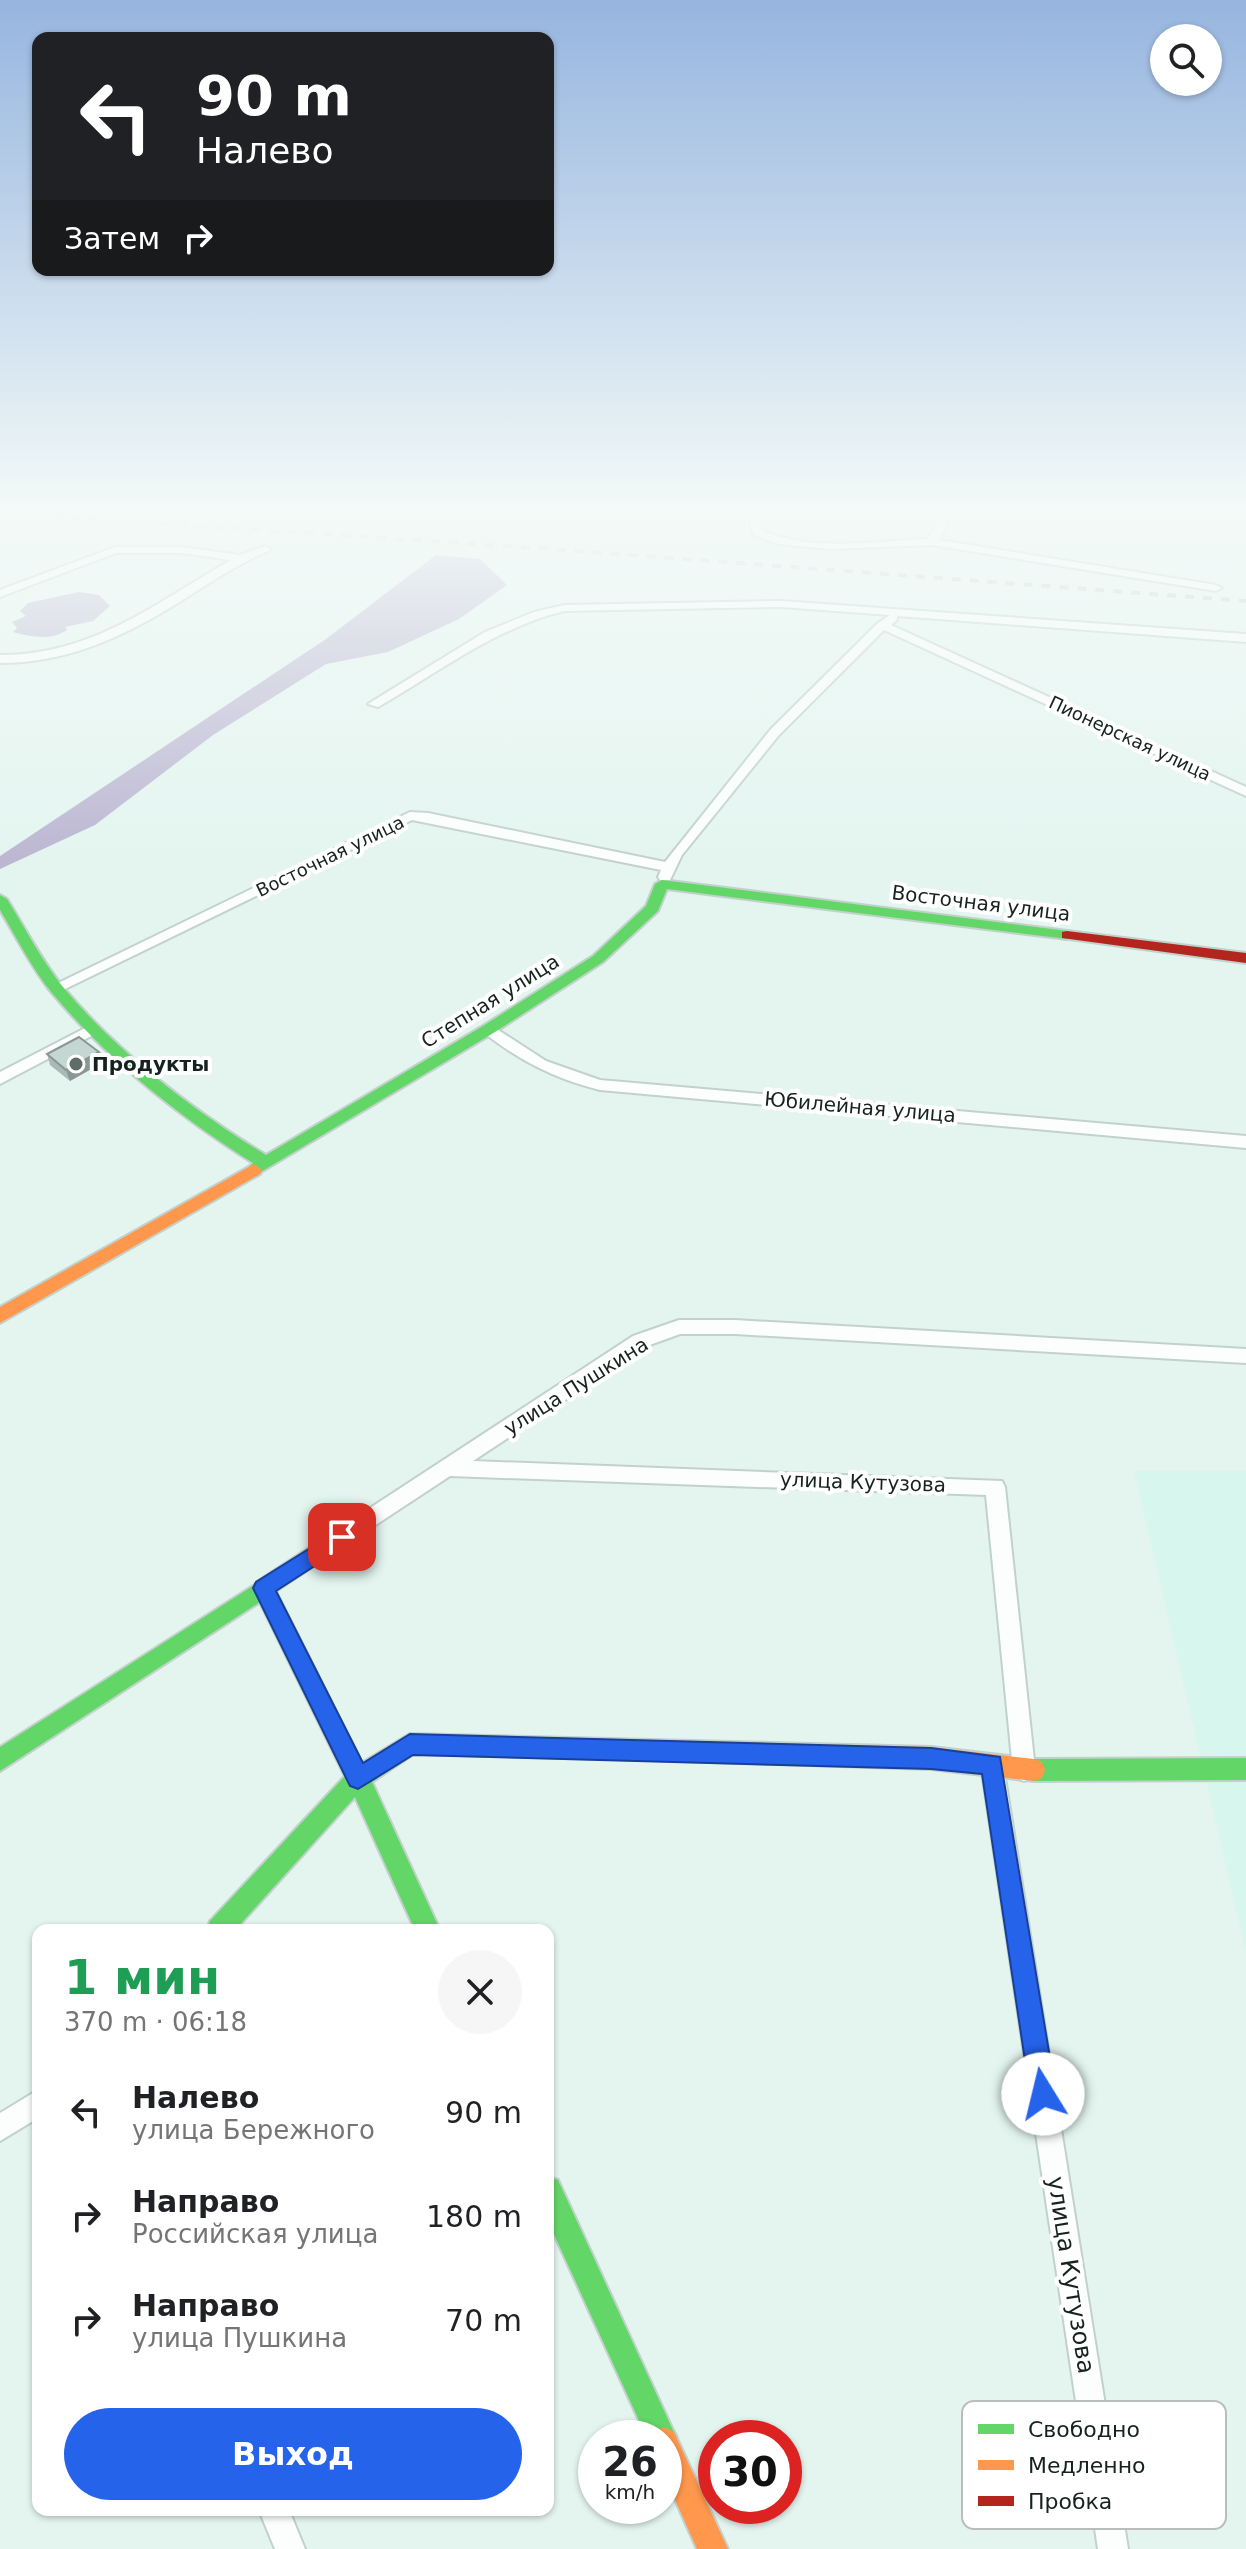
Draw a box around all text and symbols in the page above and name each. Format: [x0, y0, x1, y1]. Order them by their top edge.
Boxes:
map controls [1150, 24, 1222, 96]
button: search [1150, 24, 1222, 96]
text: 90 m [196, 63, 352, 128]
icon: left [64, 64, 168, 168]
text: Налево [196, 130, 334, 171]
icon: right [176, 216, 220, 260]
text: Затем [64, 221, 160, 256]
street label: Пионерская улица [1046, 691, 1214, 785]
street label: Восточная улица [253, 811, 407, 901]
street label: Восточная улица [890, 880, 1072, 926]
street label: Степная улица [417, 949, 563, 1053]
place label: Продукты [92, 1052, 209, 1076]
marker: Продукты [67, 1055, 85, 1073]
street label: Юбилейная улица [763, 1087, 957, 1127]
street label: улица Пушкина [499, 1332, 653, 1440]
street label: улица Кутузова [779, 1467, 947, 1497]
pin [308, 1503, 376, 1571]
icon: arrive [320, 1515, 364, 1559]
text: 1 мин [64, 1949, 220, 2005]
button: close [438, 1950, 522, 2034]
text: 370 m · 06:18 [64, 2007, 247, 2037]
position arrow [1001, 2052, 1085, 2136]
text: Налево [132, 2080, 259, 2115]
icon: left [64, 2090, 108, 2134]
text: 90 m [445, 2095, 522, 2130]
text: улица Бережного [132, 2115, 375, 2145]
street label: улица Кутузова [1042, 2174, 1100, 2376]
text: Направо [132, 2184, 279, 2219]
icon: right [64, 2194, 108, 2238]
text: 180 m [426, 2199, 522, 2234]
text: Российская улица [132, 2219, 378, 2249]
text: Направо [132, 2288, 279, 2323]
icon: right [64, 2298, 108, 2342]
text: 70 m [445, 2303, 522, 2338]
text: улица Пушкина [132, 2323, 347, 2353]
legend [962, 2401, 1226, 2529]
button: Выход [64, 2408, 522, 2500]
text: Свободно [1028, 2417, 1140, 2442]
speed limit sign: 30 [698, 2420, 802, 2524]
text: 26 [602, 2439, 658, 2485]
text: Медленно [1028, 2453, 1146, 2478]
text: km/h [605, 2480, 655, 2504]
text: Пробка [1028, 2489, 1112, 2514]

